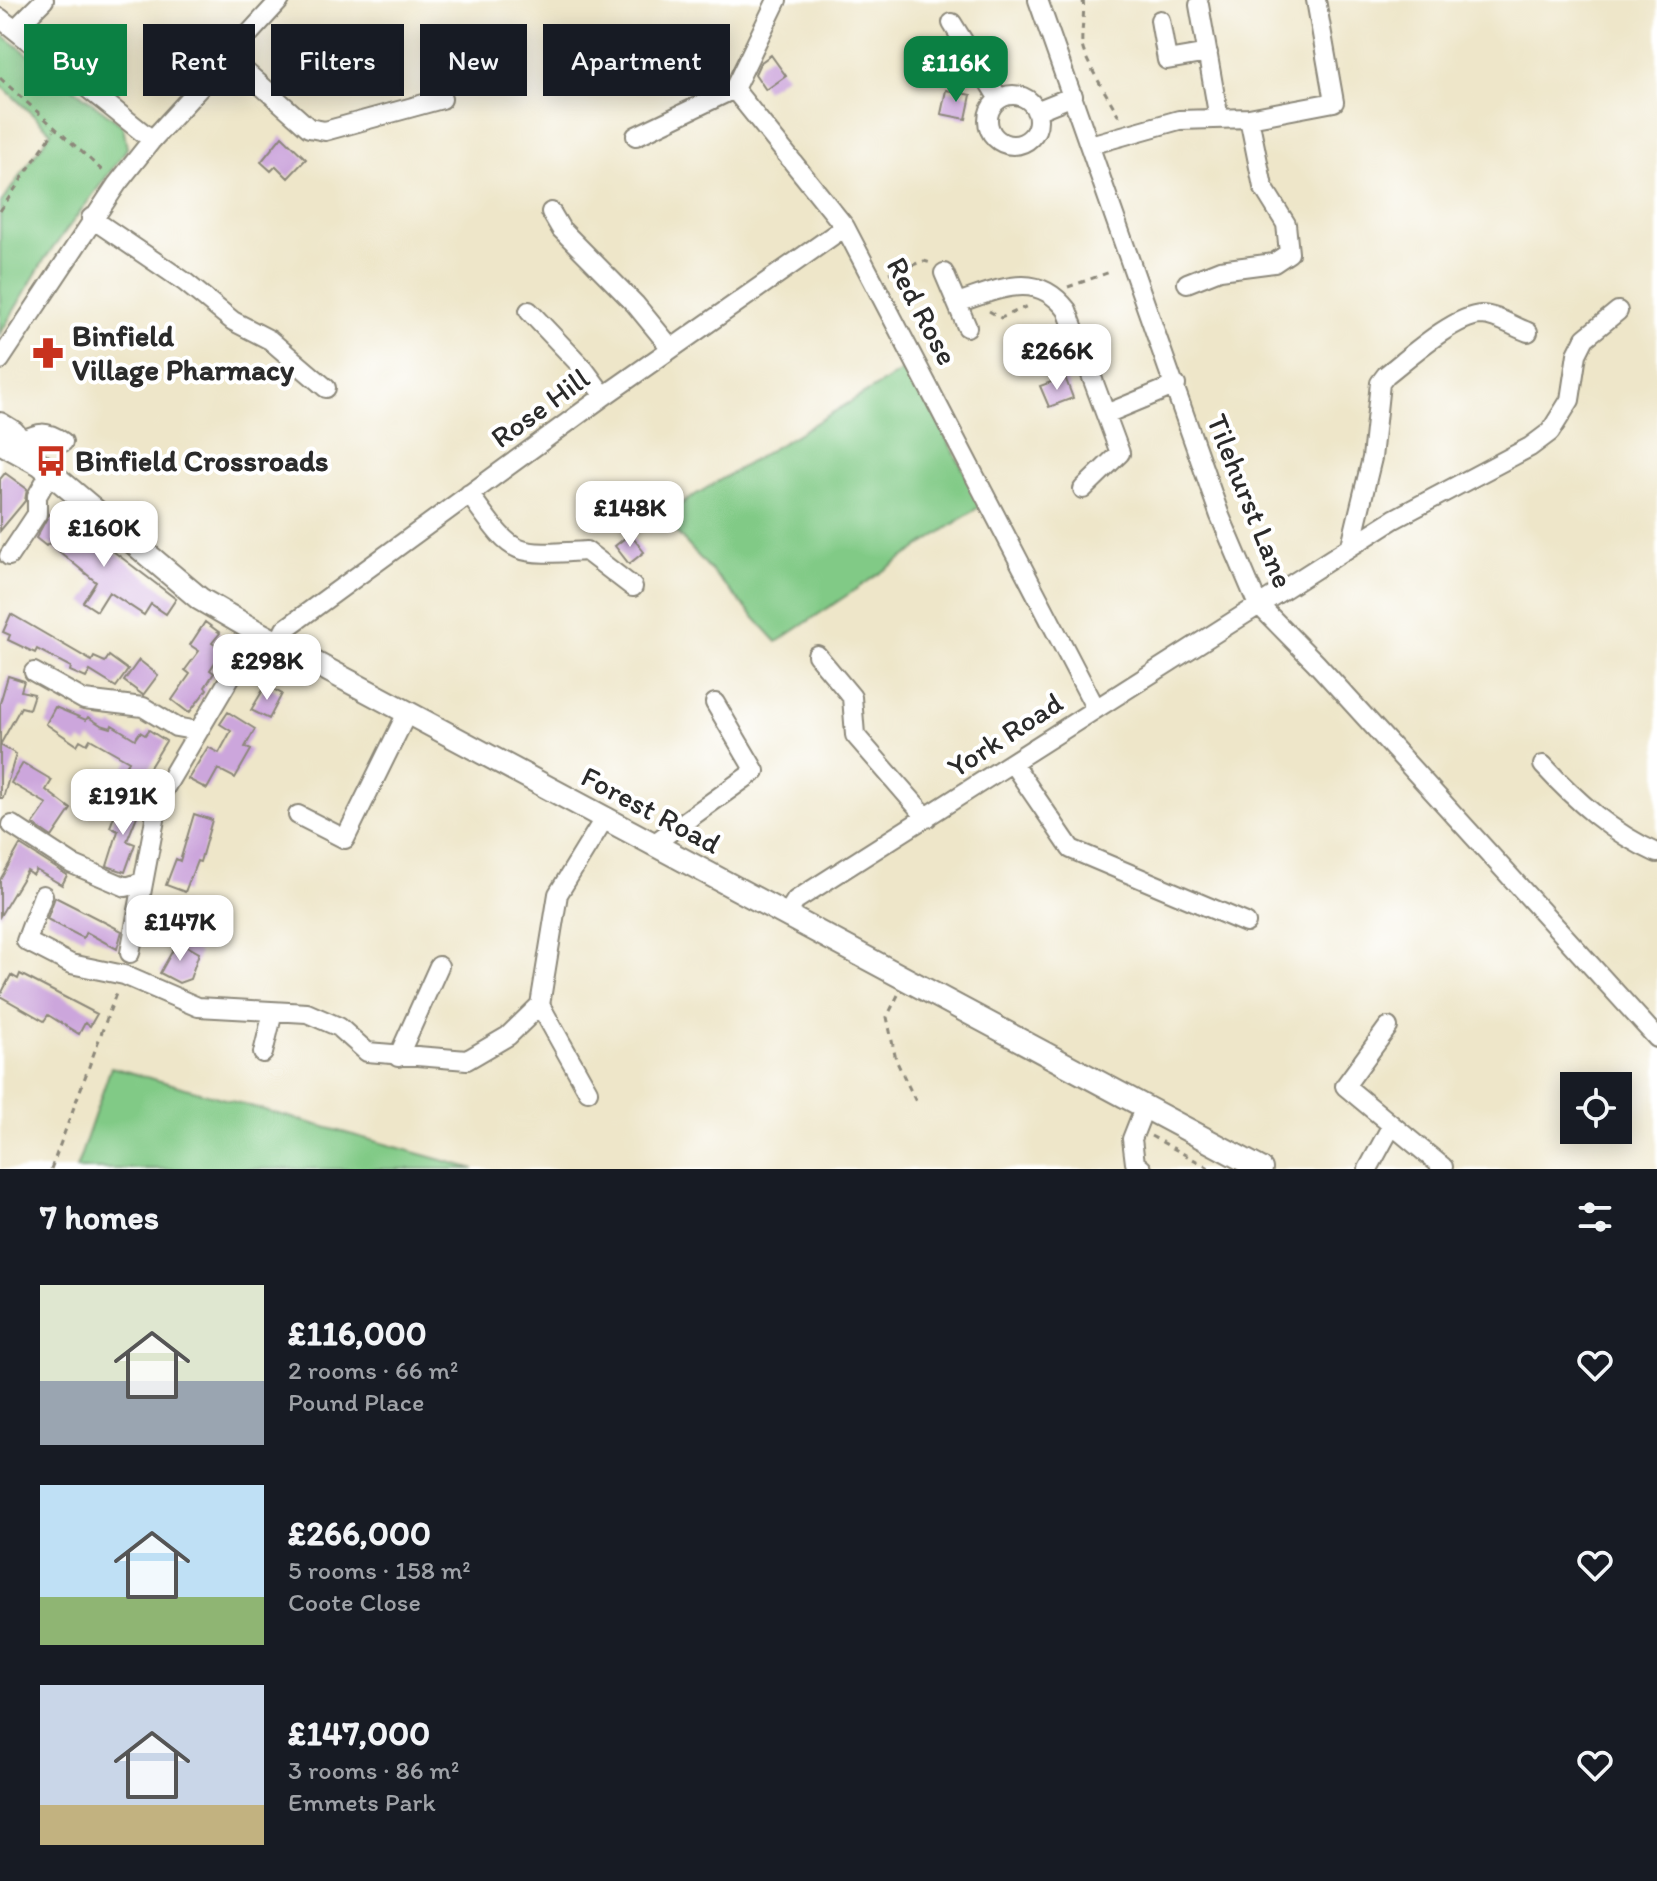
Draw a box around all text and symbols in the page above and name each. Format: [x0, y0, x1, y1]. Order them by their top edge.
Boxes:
chip: Buy [24, 24, 127, 96]
chip: Rent [143, 24, 255, 96]
chip: Filters [271, 24, 404, 96]
chip: New [420, 24, 527, 96]
chip: Apartment [543, 24, 730, 96]
pin: £116K [900, 36, 1012, 104]
text: £116K [922, 46, 990, 78]
street label: Red Rose [879, 250, 966, 371]
place label: Binfield Village Pharmacy [72, 317, 295, 388]
pin: £266K [1001, 324, 1113, 392]
text: £266K [1021, 334, 1093, 366]
pharmacy icon: Binfield Village Pharmacy [31, 336, 65, 370]
street label: Rose Hill [483, 359, 597, 456]
street label: Tilehurst Lane [1199, 408, 1302, 593]
place label: Binfield Crossroads [75, 442, 328, 479]
bus stop icon: Binfield Crossroads [34, 444, 68, 478]
pin: £148K [574, 481, 686, 549]
text: £148K [594, 491, 666, 523]
pin: £160K [48, 501, 160, 569]
text: £160K [68, 511, 140, 543]
pin: £298K [211, 634, 323, 702]
text: £298K [231, 644, 303, 676]
street label: York Road [940, 684, 1069, 786]
street label: Forest Road [575, 757, 728, 862]
pin: £191K [67, 769, 179, 837]
text: £191K [89, 779, 157, 811]
pin: £147K [124, 895, 236, 963]
text: £147K [144, 905, 216, 937]
map controls [1560, 1072, 1632, 1144]
button: locate [1560, 1072, 1632, 1144]
icon: filters [1573, 1195, 1617, 1239]
text: 7 homes [40, 1197, 159, 1238]
text: £116,000 [288, 1313, 427, 1354]
icon: home [104, 1317, 200, 1413]
icon: heart [1573, 1343, 1617, 1387]
text: 2 rooms · 66 m² [288, 1354, 458, 1386]
text: Pound Place [288, 1386, 424, 1418]
text: £266,000 [288, 1513, 431, 1554]
icon: home [104, 1517, 200, 1613]
icon: heart [1573, 1543, 1617, 1587]
text: 5 rooms · 158 m² [288, 1554, 471, 1586]
text: Coote Close [288, 1586, 421, 1618]
text: £147,000 [288, 1713, 430, 1754]
icon: home [104, 1717, 200, 1813]
icon: heart [1573, 1743, 1617, 1787]
text: 3 rooms · 86 m² [288, 1754, 459, 1786]
text: Emmets Park [288, 1786, 436, 1818]

